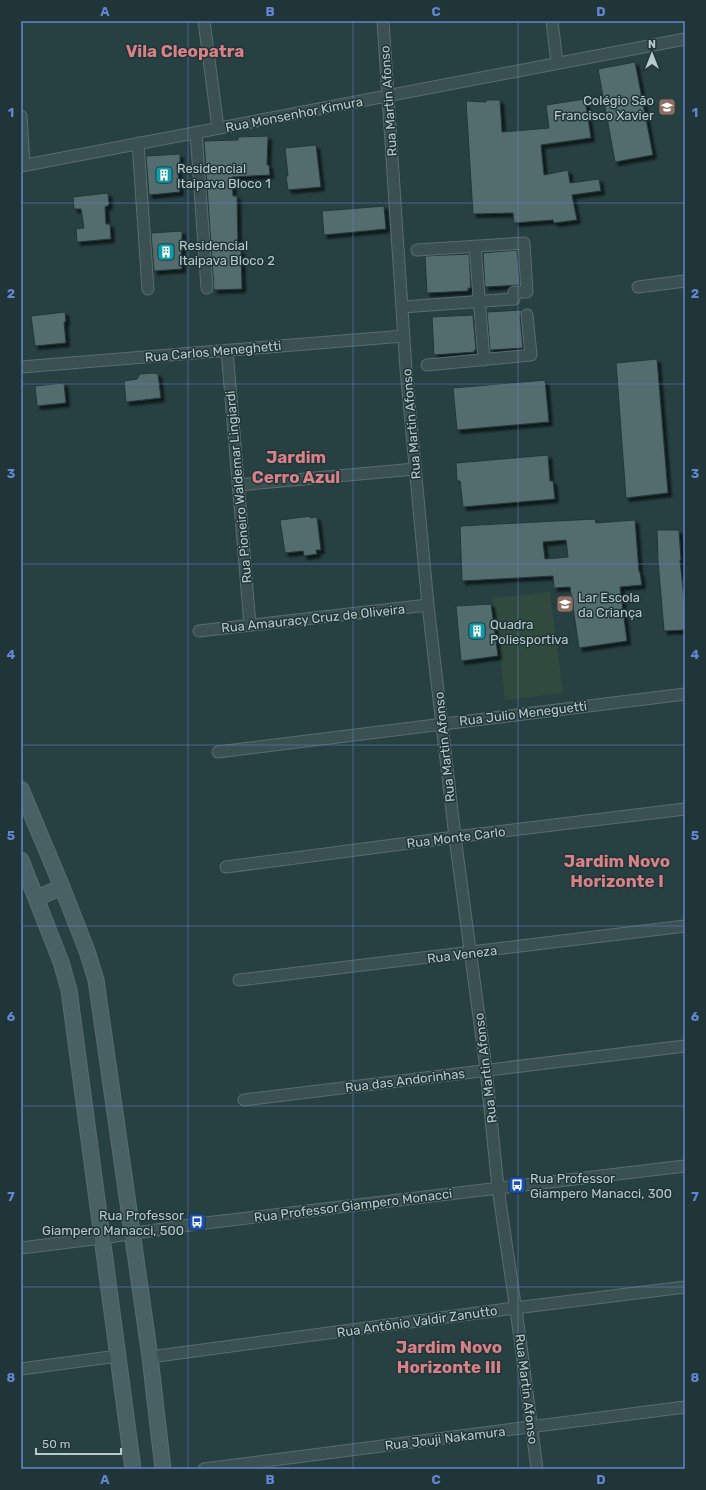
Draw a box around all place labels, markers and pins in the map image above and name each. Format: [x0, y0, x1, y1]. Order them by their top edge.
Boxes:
place label: Colégio São Francisco Xavier [554, 93, 654, 123]
school or university icon: Colégio São Francisco Xavier [657, 97, 677, 117]
place label: Residencial Itaipava Bloco 1 [177, 161, 271, 191]
building icon: Residencial Itaipava Bloco 1 [154, 165, 174, 185]
place label: Residencial Itaipava Bloco 2 [179, 238, 275, 268]
building icon: Residencial Itaipava Bloco 2 [156, 242, 176, 262]
place label: Lar Escola da Criança [578, 590, 642, 620]
school or university icon: Lar Escola da Criança [555, 594, 575, 614]
place label: Quadra Poliesportiva [490, 617, 568, 647]
building icon: Quadra Poliesportiva [467, 621, 487, 641]
place label: Rua Professor Giampero Manacci, 300 [530, 1171, 672, 1201]
bus stop icon: Rua Professor Giampero Manacci, 300 [507, 1175, 527, 1195]
place label: Rua Professor Giampero Manacci, 500 [42, 1208, 184, 1238]
bus stop icon: Rua Professor Giampero Manacci, 500 [187, 1212, 207, 1232]

